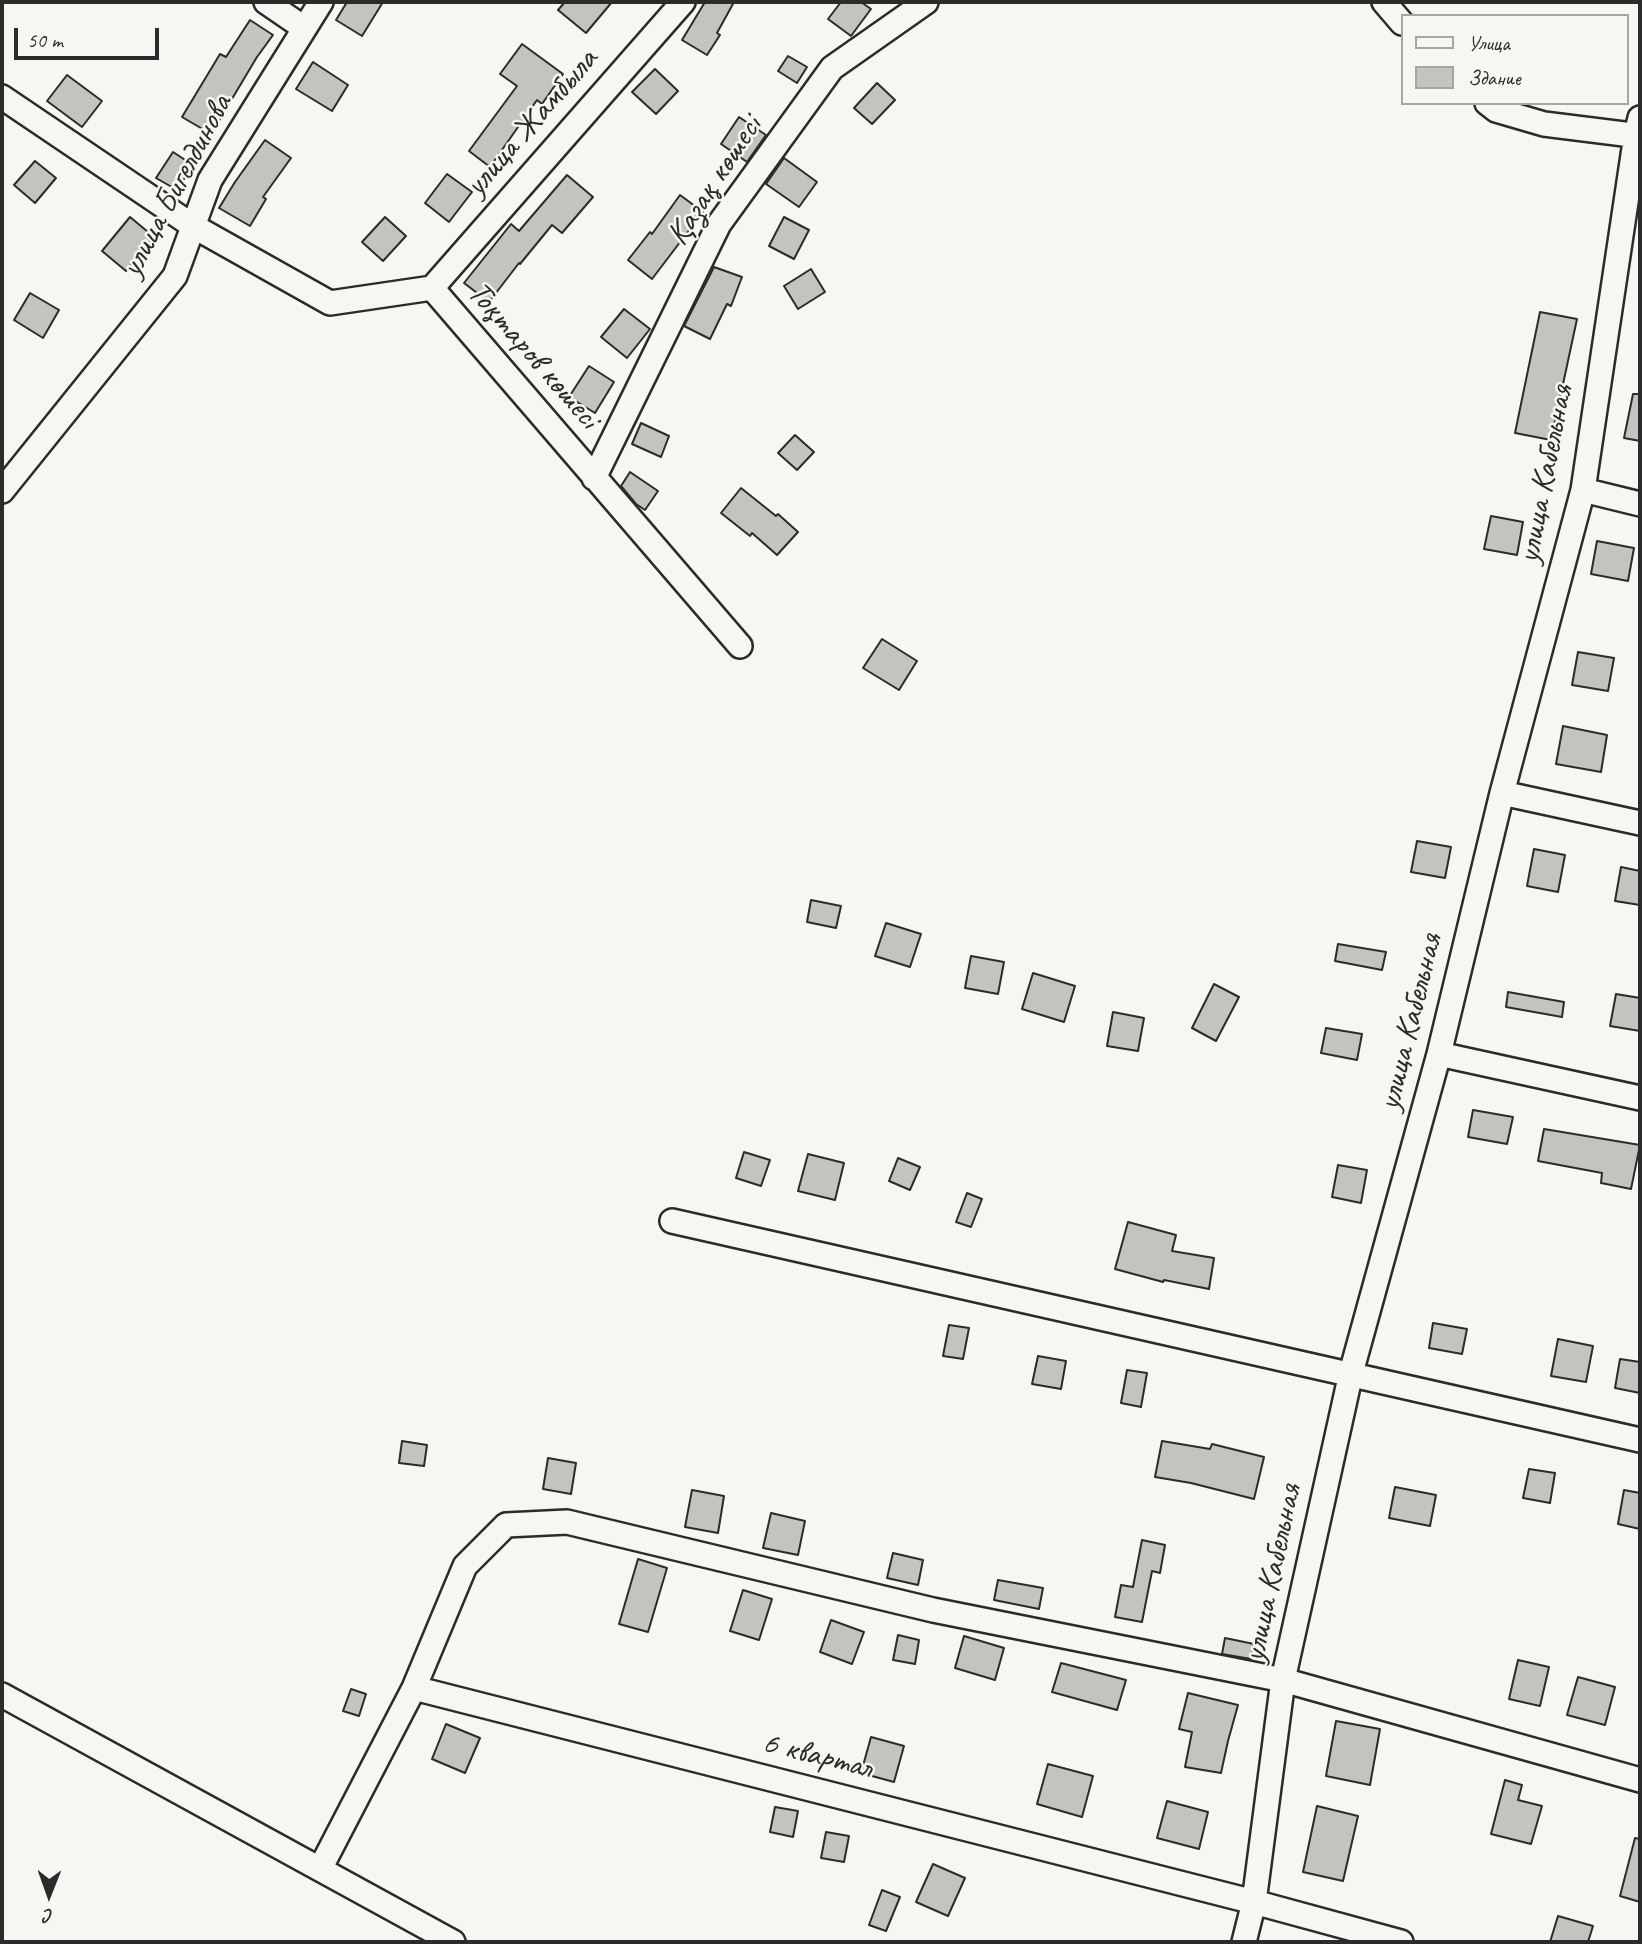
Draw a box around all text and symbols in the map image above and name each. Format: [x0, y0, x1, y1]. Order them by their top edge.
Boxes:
scale bar [18, 14, 163, 58]
legend [1400, 14, 1628, 105]
text: 50 m [27, 27, 63, 53]
text: Улица [1468, 30, 1510, 56]
street label: улица Жамбыла [457, 41, 607, 205]
text: Здание [1468, 65, 1521, 91]
street label: улица Бигелдинова [112, 88, 242, 284]
street label: Қазақ көшесі [659, 109, 771, 253]
street label: Тоқтаров көшесі [458, 274, 608, 438]
street label: улица Кабельная [1509, 381, 1583, 567]
street label: улица Кабельная [1370, 929, 1452, 1115]
street label: улица Кабельная [1235, 1480, 1311, 1666]
street label: 6 квартал [758, 1723, 876, 1789]
north arrow [14, 1860, 84, 1930]
text: С [44, 1904, 54, 1928]

